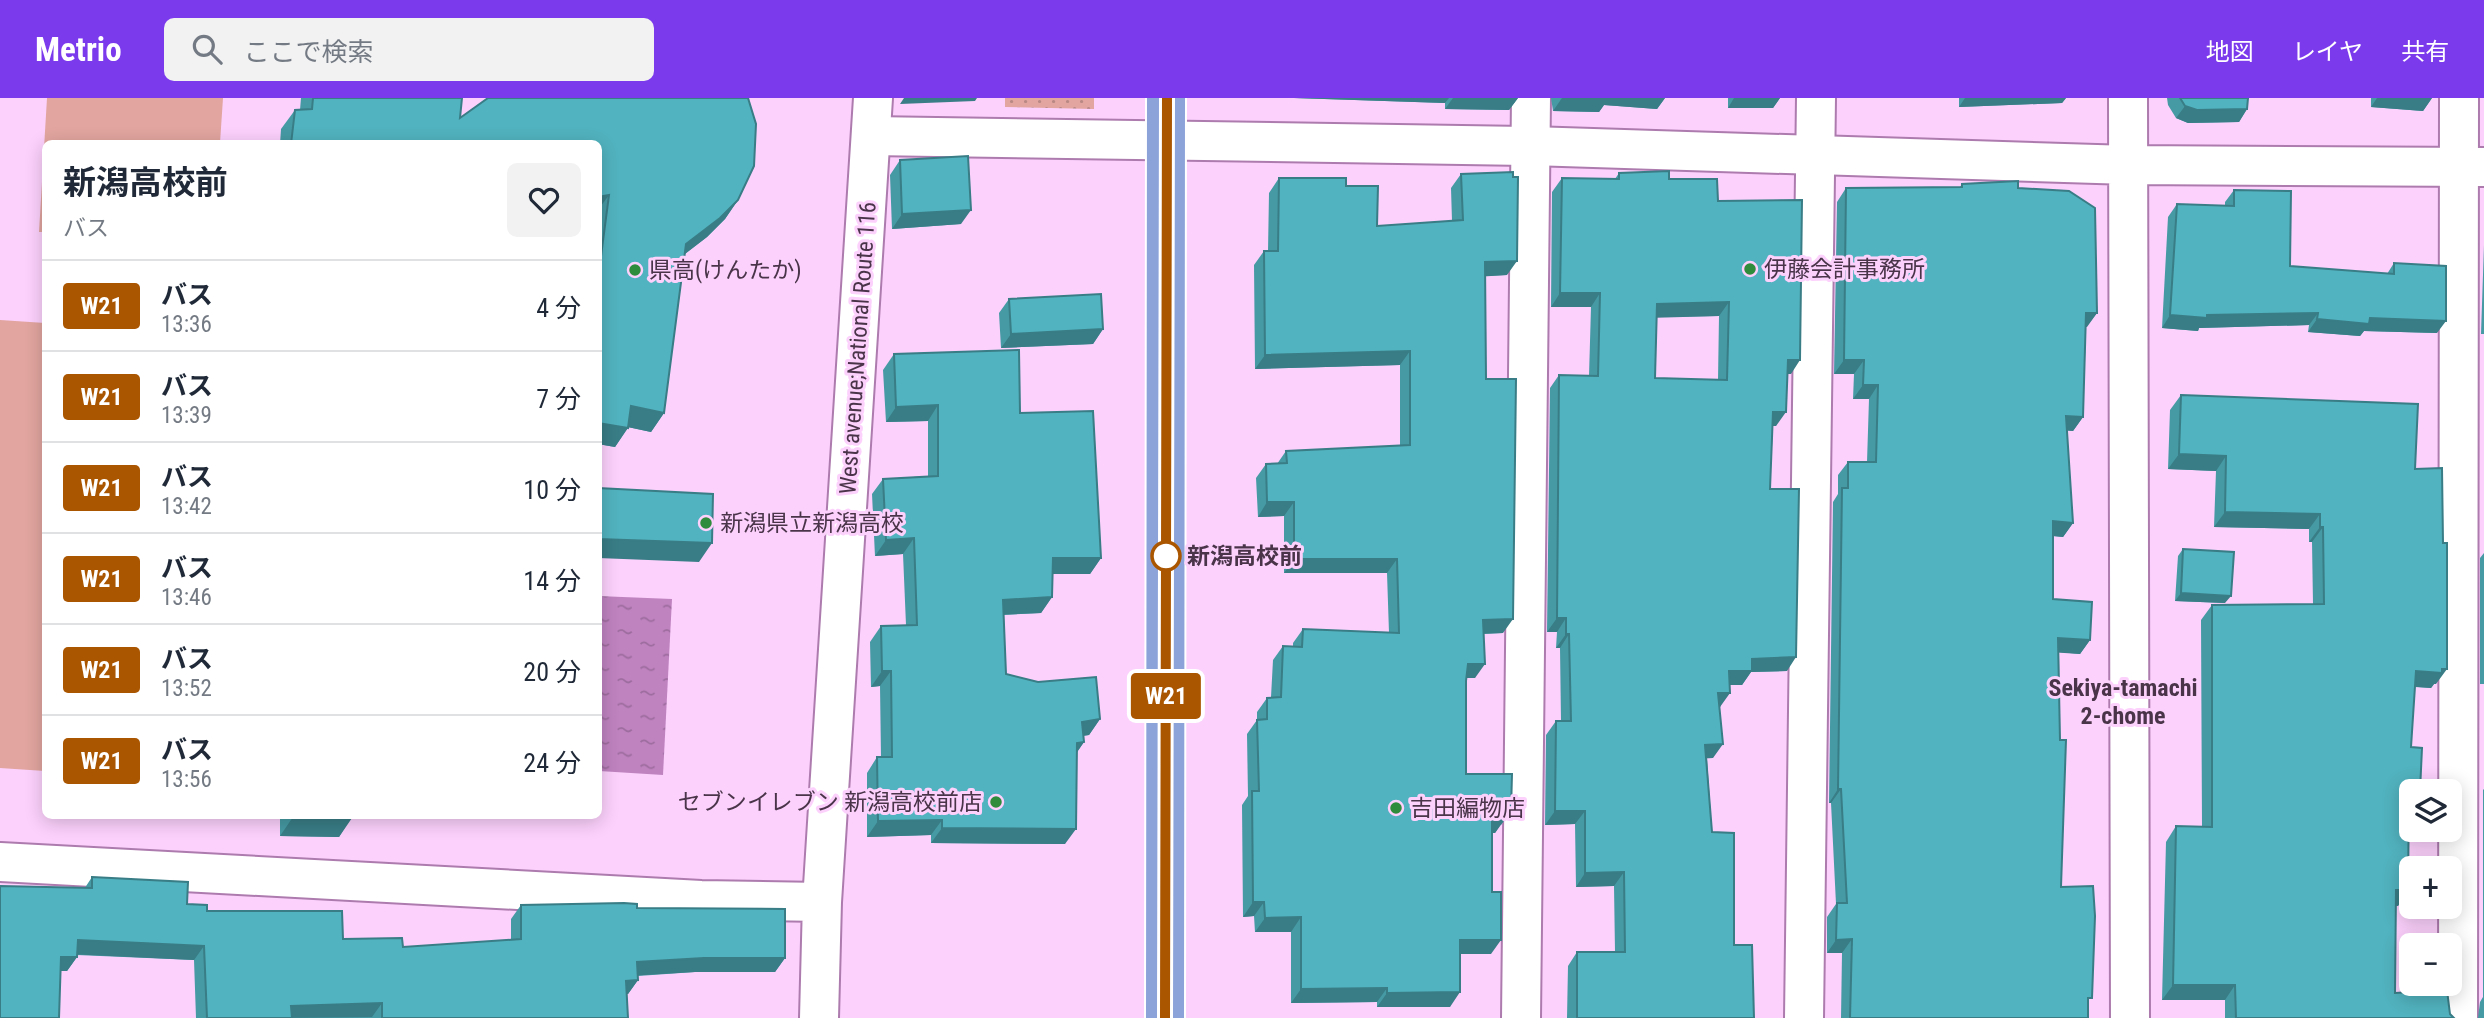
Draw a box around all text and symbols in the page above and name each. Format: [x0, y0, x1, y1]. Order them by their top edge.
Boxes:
search box [164, 18, 654, 81]
text: Metrio [35, 30, 122, 69]
icon: search [188, 30, 226, 68]
text: ここで検索 [244, 37, 374, 67]
text: 地図 [2206, 38, 2254, 66]
text: レイヤ [2292, 38, 2363, 66]
text: 共有 [2401, 38, 2449, 66]
text: 新潟高校前 [63, 163, 228, 202]
button: heart [507, 163, 581, 237]
street label: West avenue;National Route 116 [834, 201, 882, 495]
text: バス [63, 215, 109, 242]
place label: 伊藤会計事務所 [1764, 256, 1925, 283]
place label: 県高(けんたか) [649, 257, 802, 284]
marker: 伊藤会計事務所 [1742, 261, 1758, 277]
marker: 県高(けんたか) [627, 262, 643, 278]
text: バス [161, 280, 213, 310]
text: W21 [80, 292, 123, 320]
text: 4 分 [536, 293, 581, 323]
text: 13:36 [161, 311, 212, 338]
text: バス [161, 371, 213, 401]
text: W21 [80, 383, 123, 411]
text: 7 分 [536, 384, 581, 414]
text: 13:39 [161, 402, 212, 429]
text: バス [161, 462, 213, 492]
text: W21 [80, 474, 123, 502]
text: 10 分 [523, 475, 581, 505]
text: 13:42 [161, 493, 212, 520]
place label: 新潟県立新潟高校 [720, 510, 904, 537]
marker: 新潟県立新潟高校 [698, 515, 714, 531]
marker: 新潟高校前 [1151, 541, 1181, 571]
place label: 新潟高校前 [1187, 543, 1302, 570]
text: バス [161, 553, 213, 583]
text: W21 [80, 565, 123, 593]
text: 14 分 [523, 566, 581, 596]
text: 13:46 [161, 584, 212, 611]
text: バス [161, 644, 213, 674]
text: W21 [80, 656, 123, 684]
text: 20 分 [523, 657, 581, 687]
line badge: W21 [1126, 673, 1206, 719]
district label: Sekiya-tamachi 2-chome [2048, 674, 2198, 730]
text: 13:52 [161, 675, 212, 702]
text: W21 [1145, 682, 1187, 710]
text: バス [161, 735, 213, 765]
text: W21 [80, 747, 123, 775]
text: 24 分 [523, 748, 581, 778]
text: 13:56 [161, 766, 212, 793]
map controls [2399, 779, 2462, 996]
button: layers [2399, 779, 2462, 842]
place label: セブンイレブン 新潟高校前店 [678, 789, 982, 816]
marker: セブンイレブン 新潟高校前店 [988, 794, 1004, 810]
place label: 吉田編物店 [1410, 795, 1525, 822]
marker: 吉田編物店 [1388, 800, 1404, 816]
button: + [2399, 856, 2462, 919]
button: − [2399, 933, 2462, 996]

